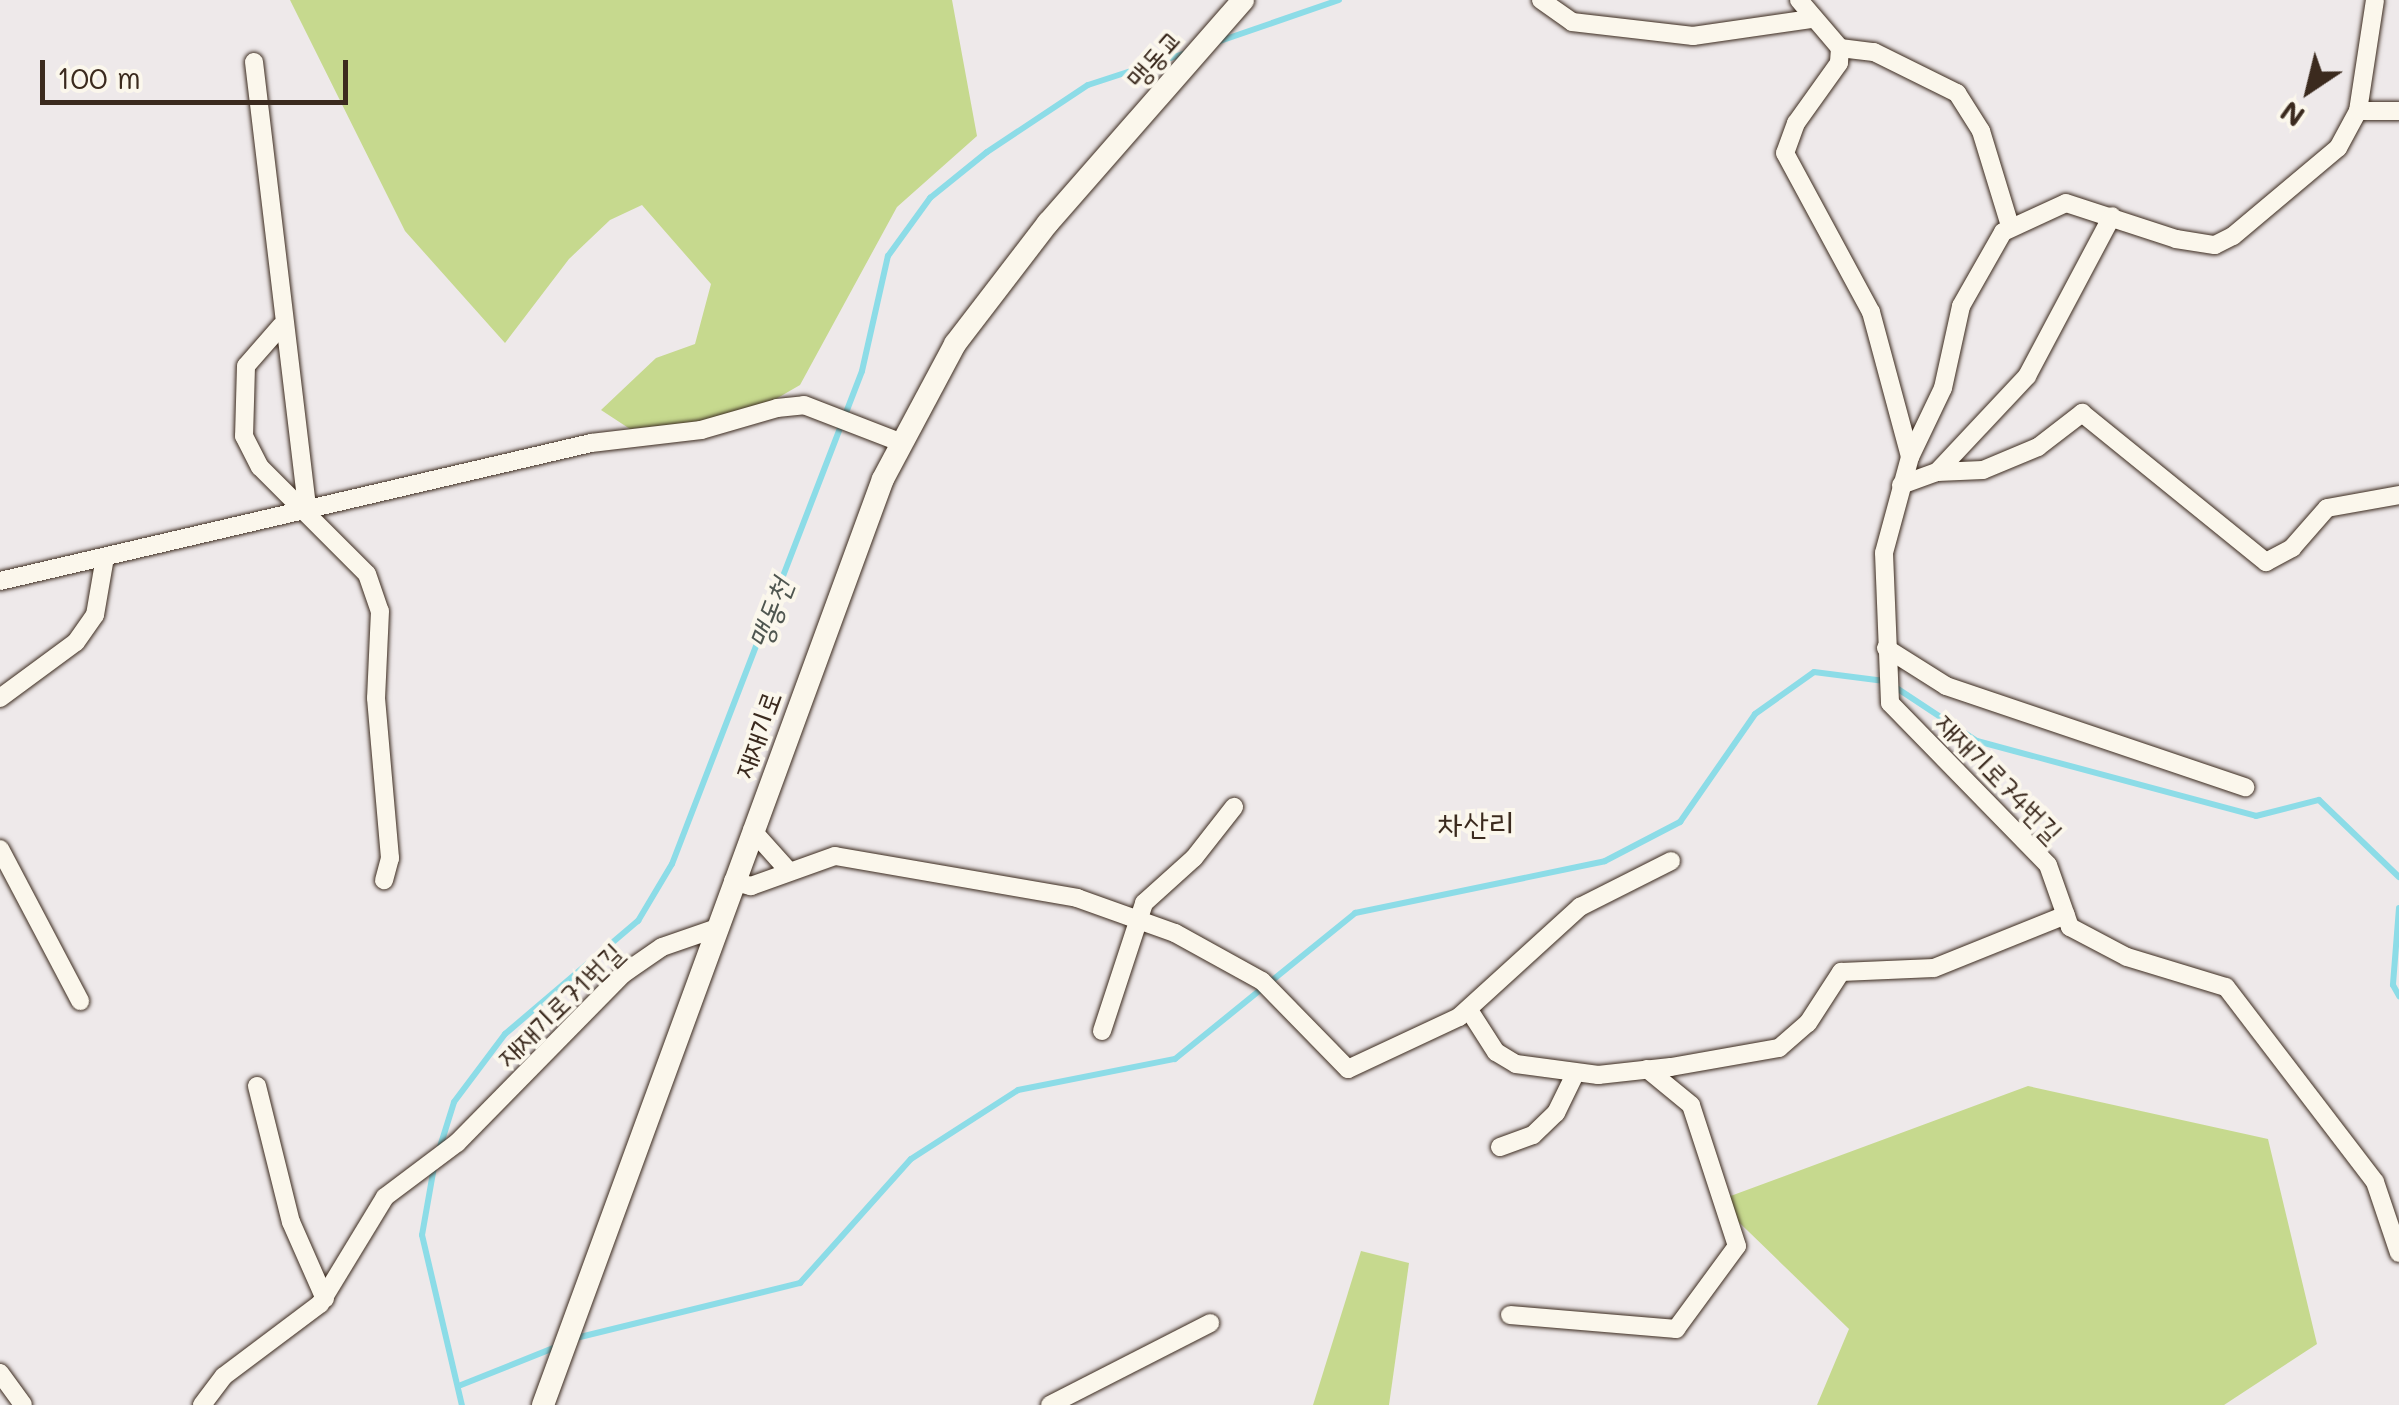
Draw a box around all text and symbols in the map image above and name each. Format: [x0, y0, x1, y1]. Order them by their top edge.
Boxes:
street label: 맹동교 [1118, 21, 1188, 95]
scale bar [45, 40, 352, 102]
north arrow [2259, 40, 2359, 140]
text: 100 m [57, 57, 141, 97]
text: N [2273, 94, 2311, 135]
water label: 맹동천 [739, 573, 799, 653]
street label: 재재기로 [725, 686, 787, 782]
street label: 재재기로74번길 [1930, 705, 2070, 849]
district label: 차산리 [1437, 803, 1515, 841]
street label: 재재기로71번길 [489, 935, 629, 1073]

